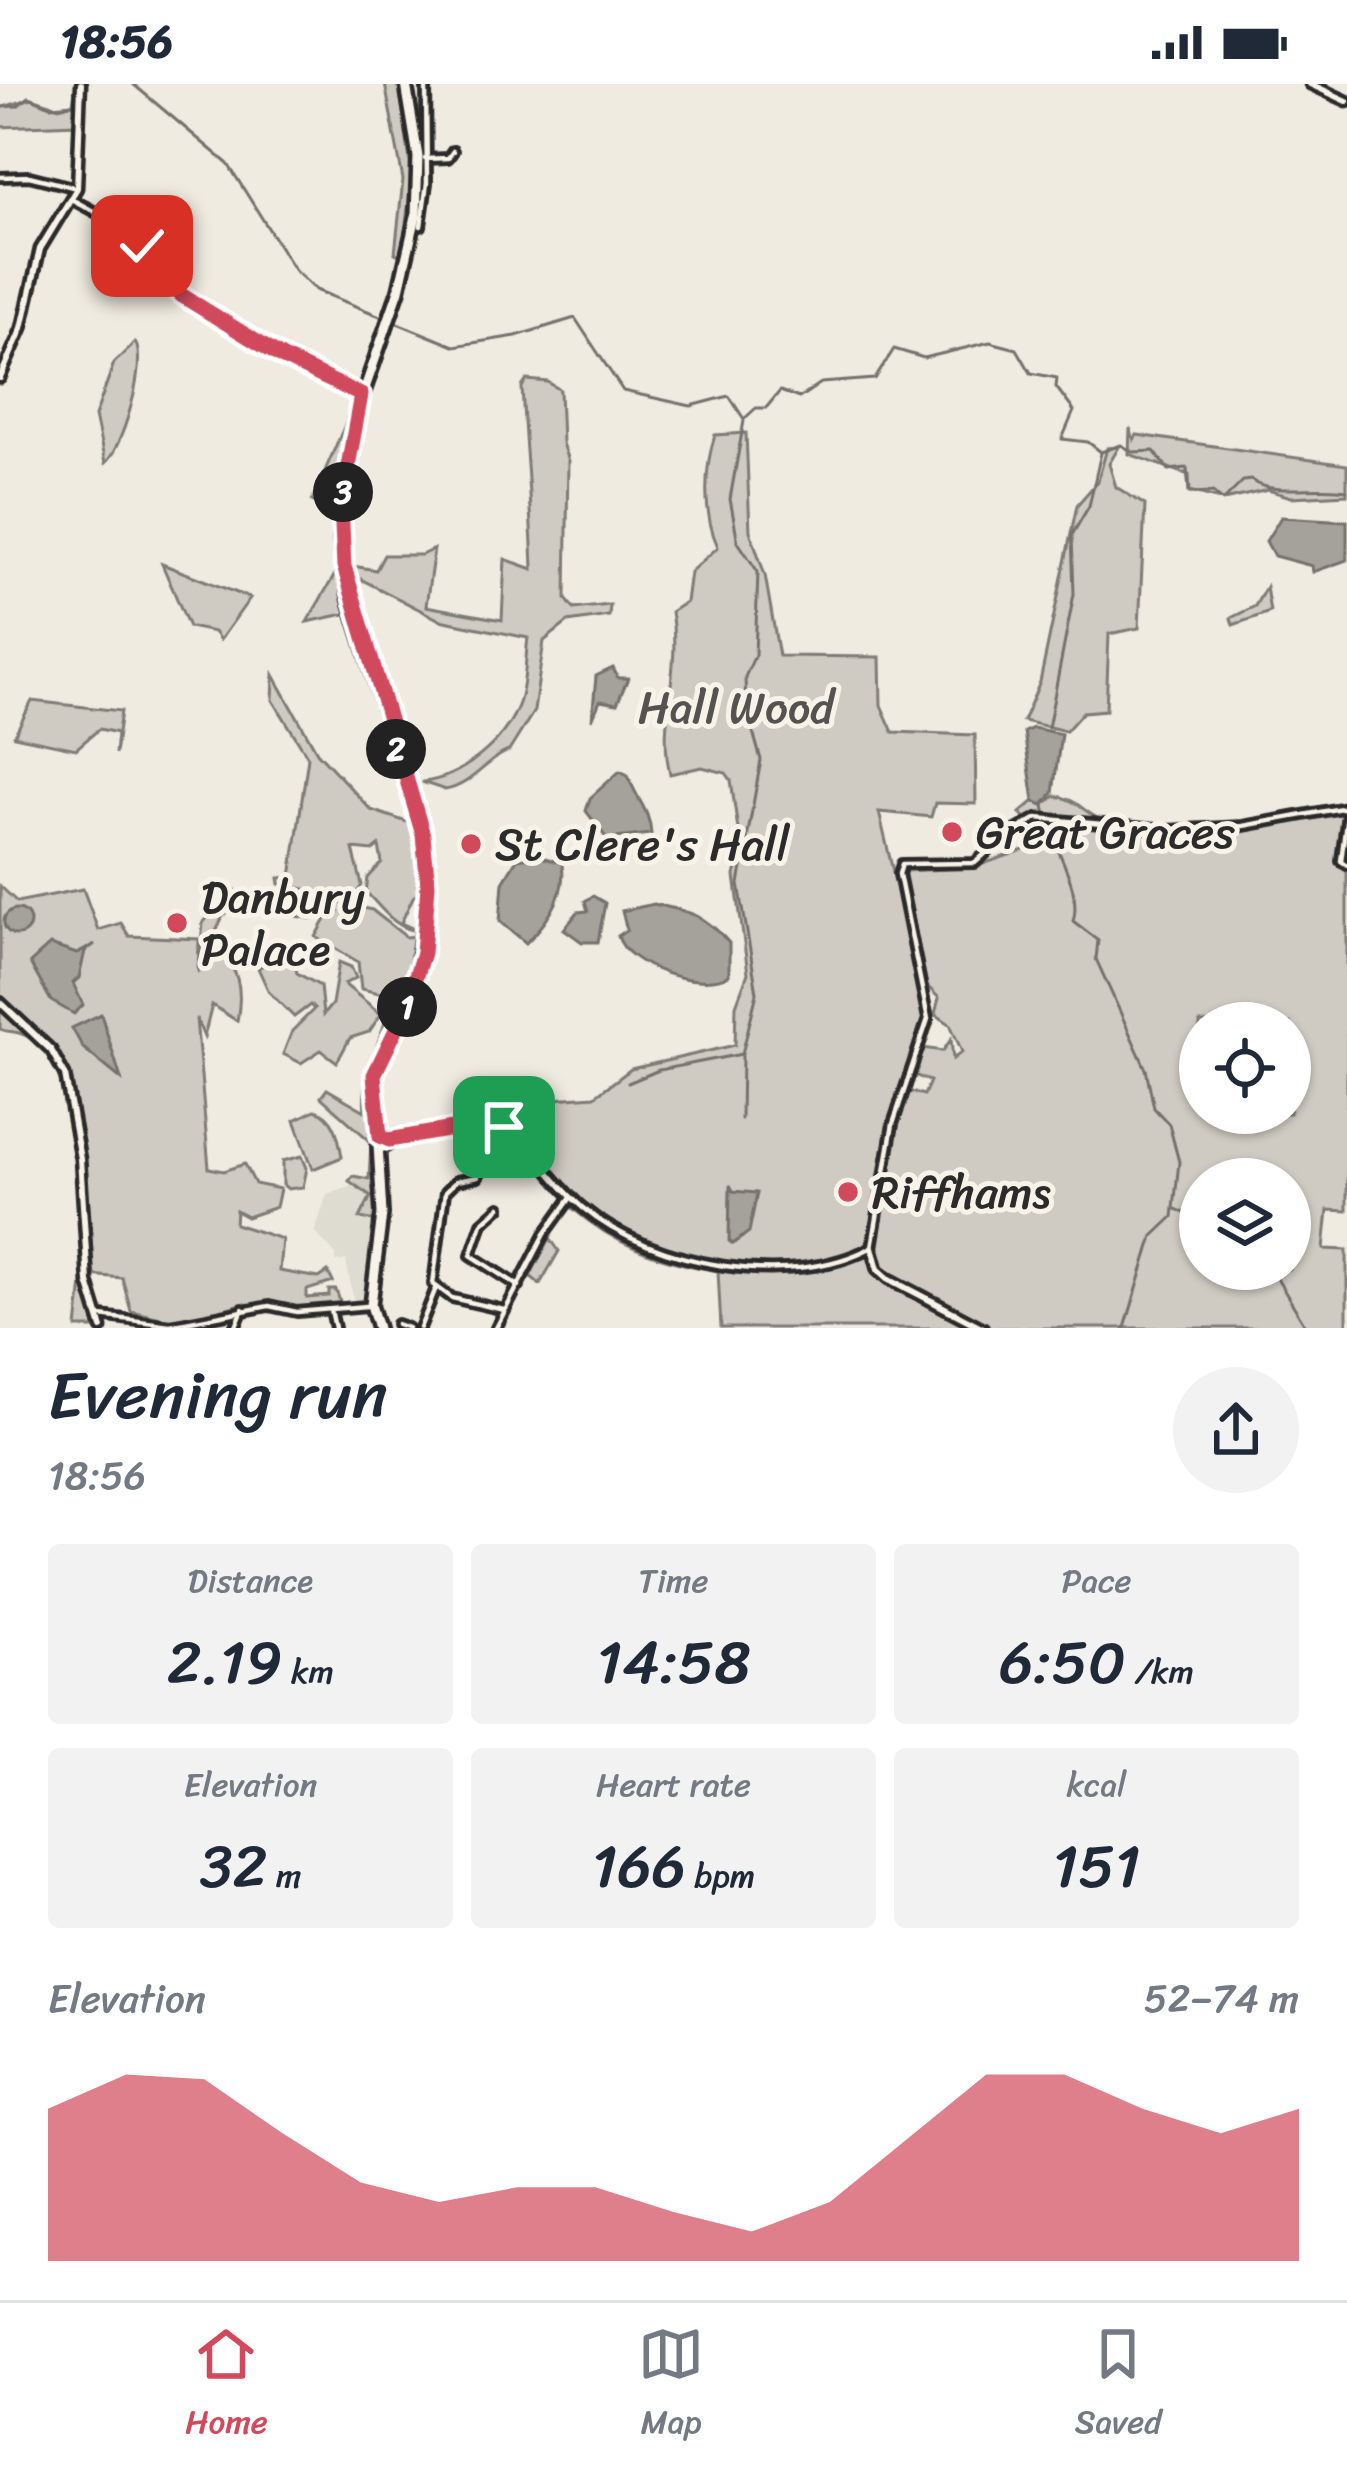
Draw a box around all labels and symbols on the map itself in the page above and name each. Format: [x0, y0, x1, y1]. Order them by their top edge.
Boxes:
pin [91, 195, 193, 297]
pin: 3 [313, 462, 373, 522]
park label: Hall Wood [638, 668, 837, 748]
pin: 2 [366, 719, 426, 779]
place label: Great Graces [976, 793, 1235, 873]
place label: St Clere's Hall [495, 805, 791, 885]
marker: Great Graces [939, 819, 965, 845]
marker: St Clere's Hall [458, 831, 484, 857]
place label: Danbury Palace [201, 858, 365, 990]
marker: Danbury Palace [164, 910, 190, 936]
pin: 1 [377, 977, 437, 1037]
pin [453, 1076, 555, 1178]
place label: Riffhams [872, 1153, 1051, 1233]
marker: Riffhams [835, 1179, 861, 1205]

